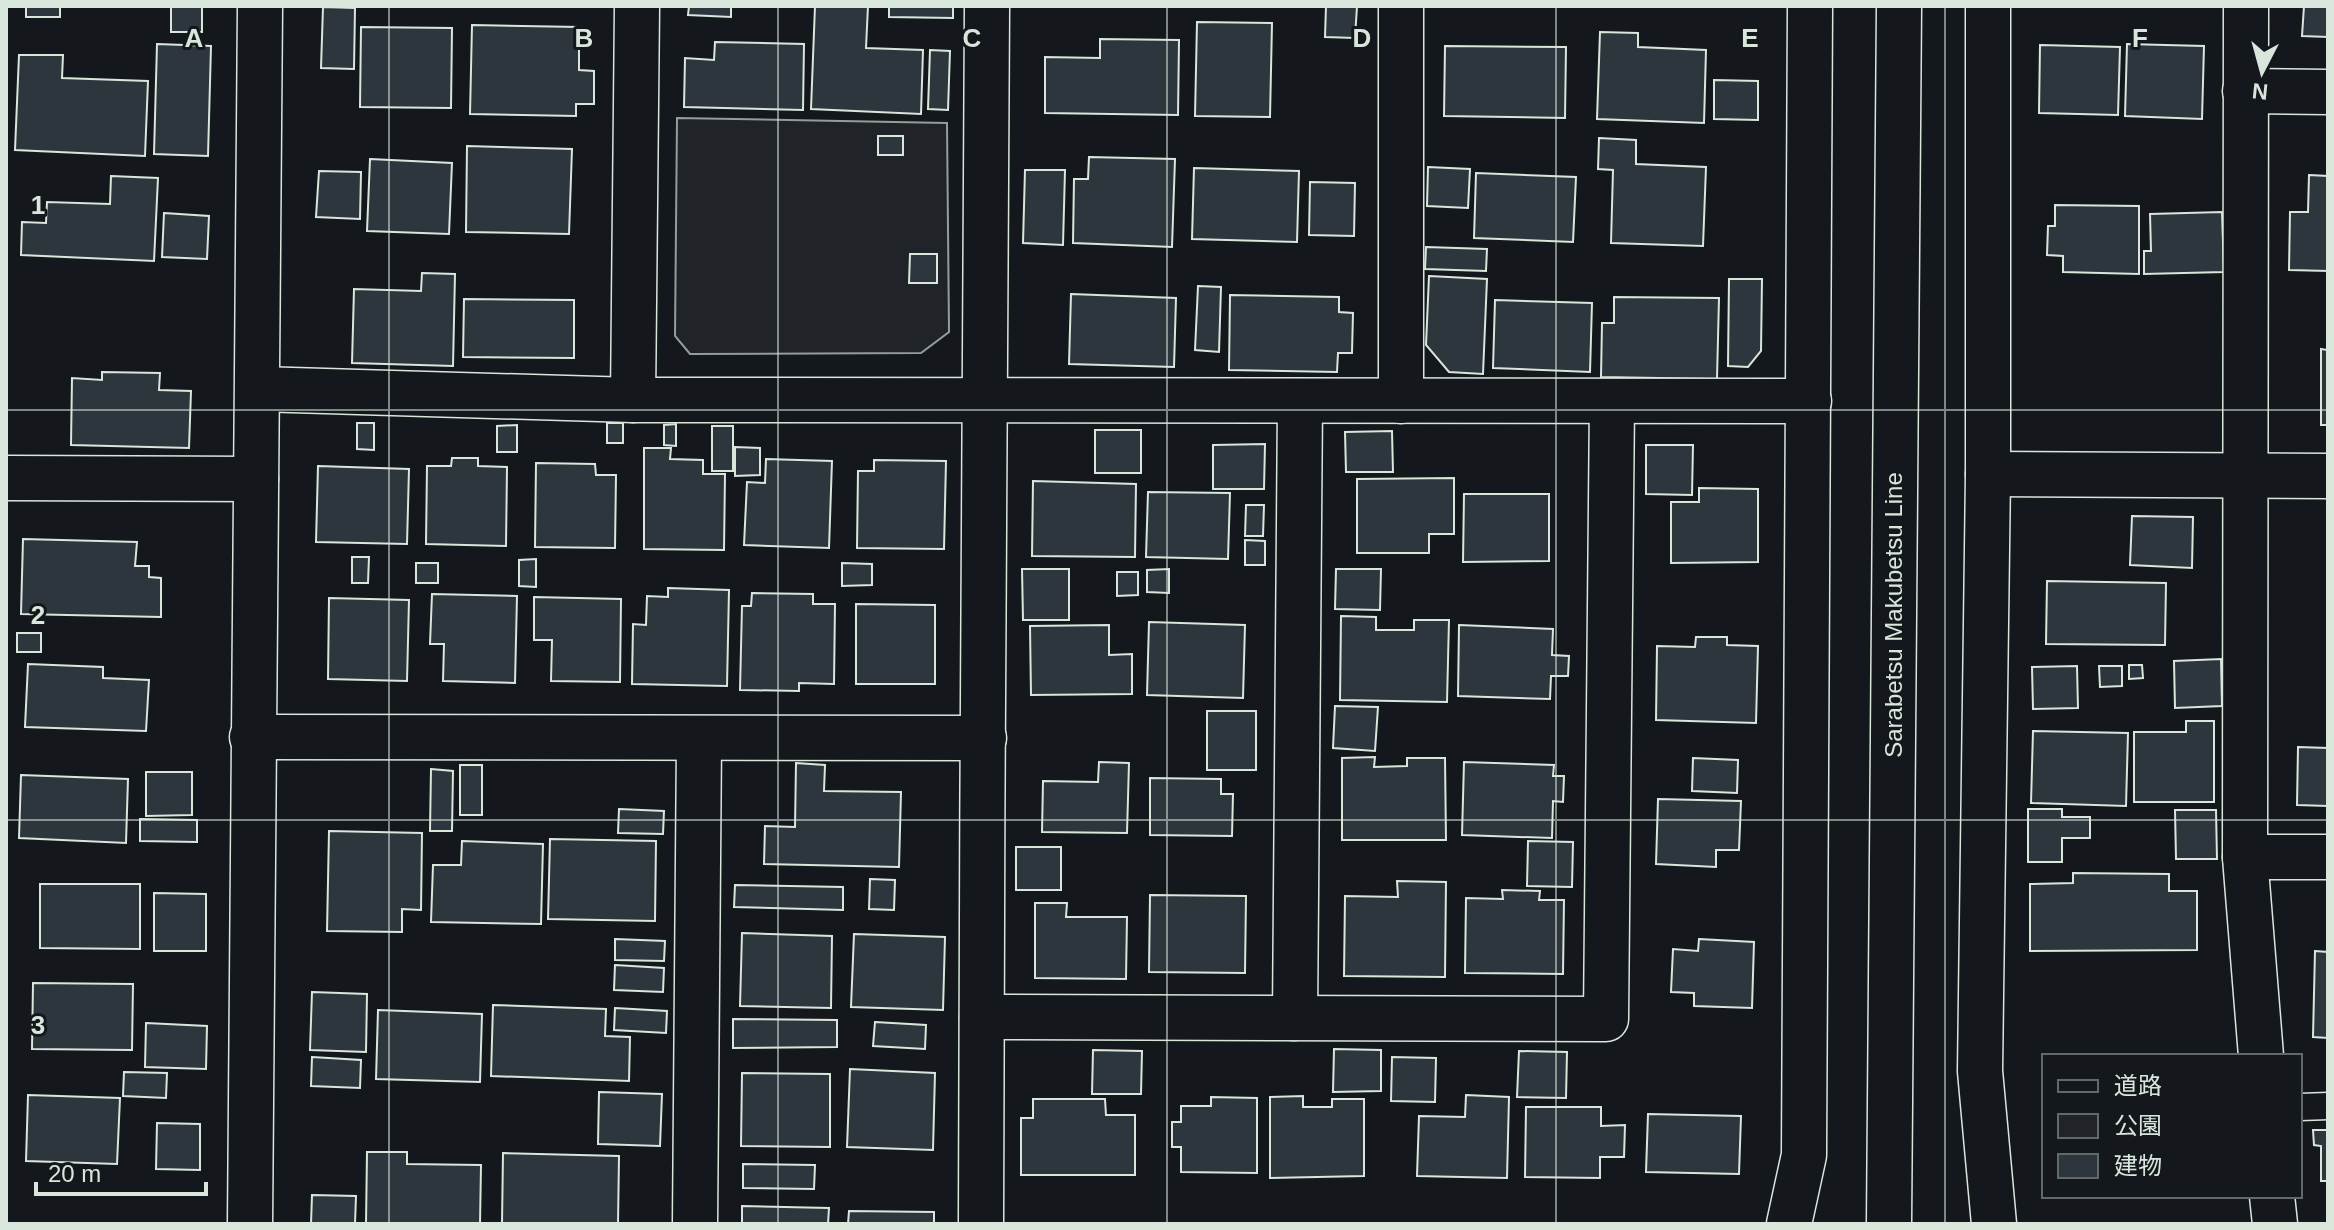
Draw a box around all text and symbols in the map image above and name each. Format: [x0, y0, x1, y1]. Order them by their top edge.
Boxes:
text: A [185, 23, 204, 53]
text: B [575, 23, 593, 53]
text: C [963, 23, 982, 53]
text: D [1353, 23, 1371, 53]
text: E [1741, 23, 1759, 53]
text: F [2132, 23, 2148, 53]
north arrow [2222, 32, 2302, 112]
text: N [2251, 78, 2269, 105]
text: 1 [31, 190, 45, 220]
street label: Sarabetsu Makubetsu Line [1880, 472, 1907, 758]
text: 2 [31, 600, 45, 630]
text: 3 [31, 1010, 45, 1040]
legend [2042, 1054, 2302, 1198]
text: 道路 [2114, 1072, 2162, 1099]
text: 公園 [2114, 1112, 2162, 1139]
scale bar [36, 1146, 206, 1196]
text: 建物 [2114, 1152, 2162, 1179]
text: 20 m [48, 1160, 101, 1187]

